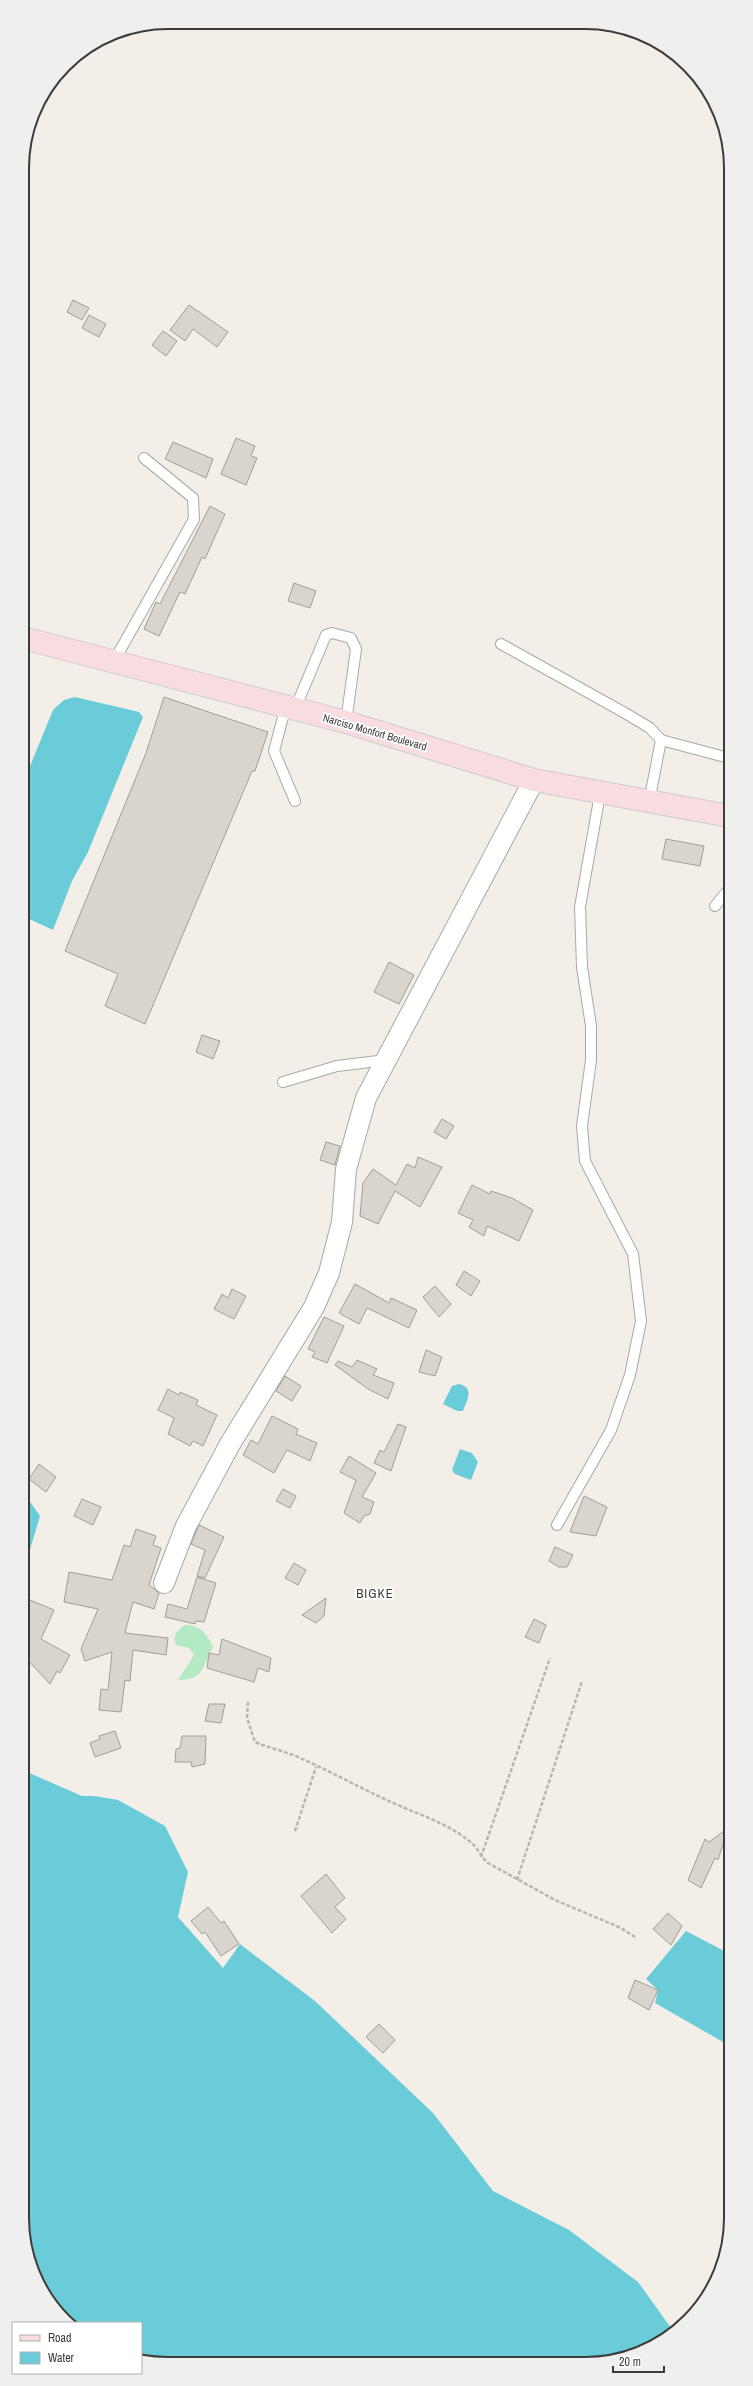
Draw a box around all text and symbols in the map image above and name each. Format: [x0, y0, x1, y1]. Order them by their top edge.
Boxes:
street label: Narciso Monfort Boulevard [322, 710, 428, 754]
district label: BIGKE [356, 1585, 394, 1602]
legend [12, 2322, 142, 2374]
text: Road [48, 2330, 72, 2346]
scale bar [613, 2348, 664, 2374]
text: Water [48, 2350, 75, 2366]
text: 20 m [619, 2354, 641, 2370]

